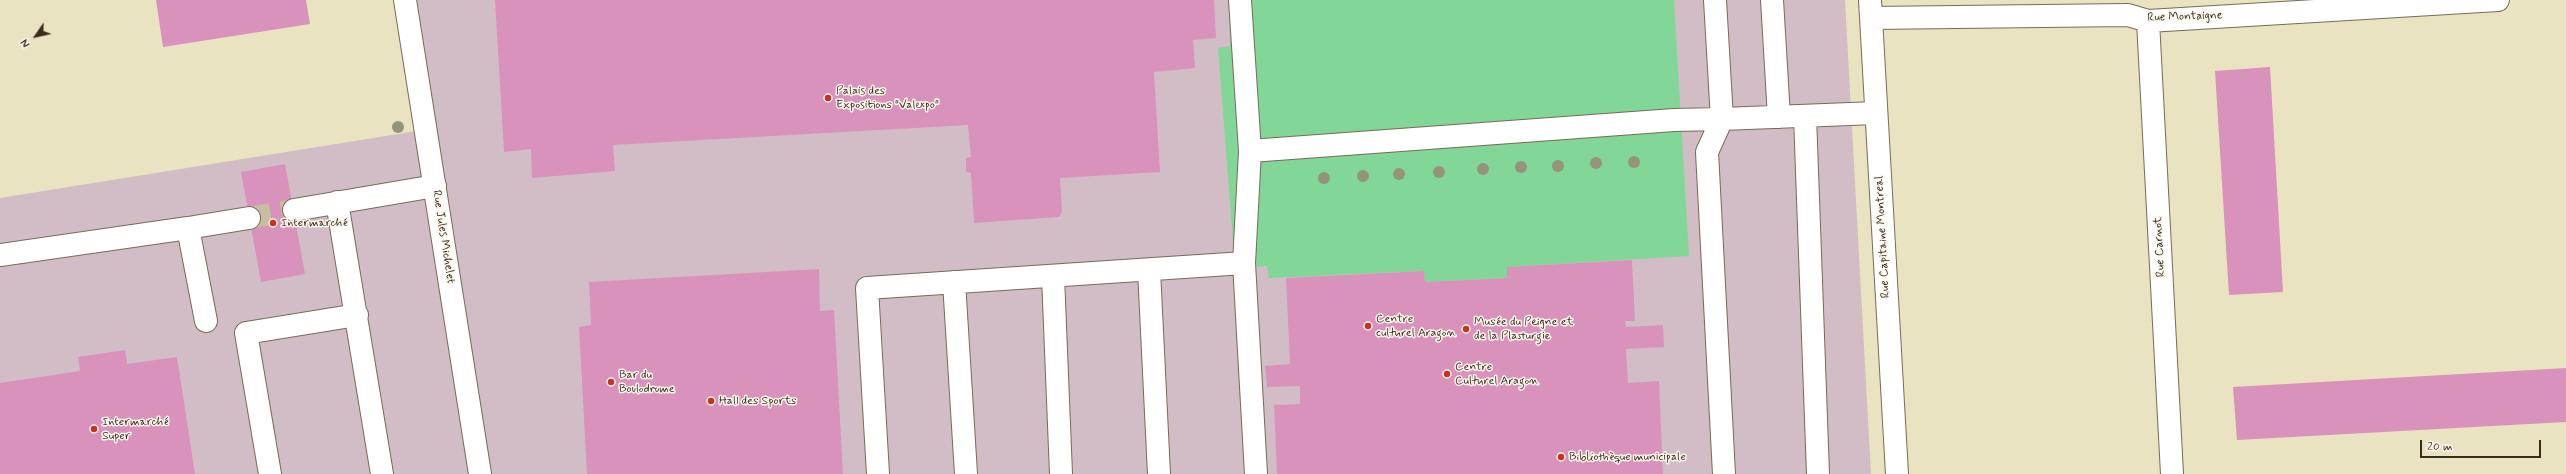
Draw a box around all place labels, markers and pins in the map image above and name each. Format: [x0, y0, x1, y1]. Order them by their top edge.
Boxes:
place label: Palais des Expositions "Valexpo" [836, 84, 939, 112]
marker: Palais des Expositions "Valexpo" [823, 93, 833, 103]
place label: Intermarché [281, 216, 348, 230]
marker: Intermarché [268, 218, 278, 228]
place label: Centre culturel Aragon [1376, 312, 1456, 340]
place label: Musée du Peigne et de la Plasturgie [1474, 315, 1573, 343]
marker: Centre culturel Aragon [1363, 321, 1373, 331]
marker: Musée du Peigne et de la Plasturgie [1461, 324, 1471, 334]
place label: Centre Culturel Aragon [1455, 360, 1538, 388]
place label: Bar du Boulodrome [619, 368, 675, 396]
marker: Centre Culturel Aragon [1442, 369, 1452, 379]
marker: Bar du Boulodrome [606, 377, 616, 387]
place label: Hall des Sports [719, 394, 796, 408]
marker: Hall des Sports [706, 396, 716, 406]
place label: Intermarché Super [102, 415, 169, 443]
marker: Intermarché Super [89, 424, 99, 434]
place label: Bibliothèque municipale [1569, 450, 1686, 464]
marker: Bibliothèque municipale [1556, 452, 1566, 462]

